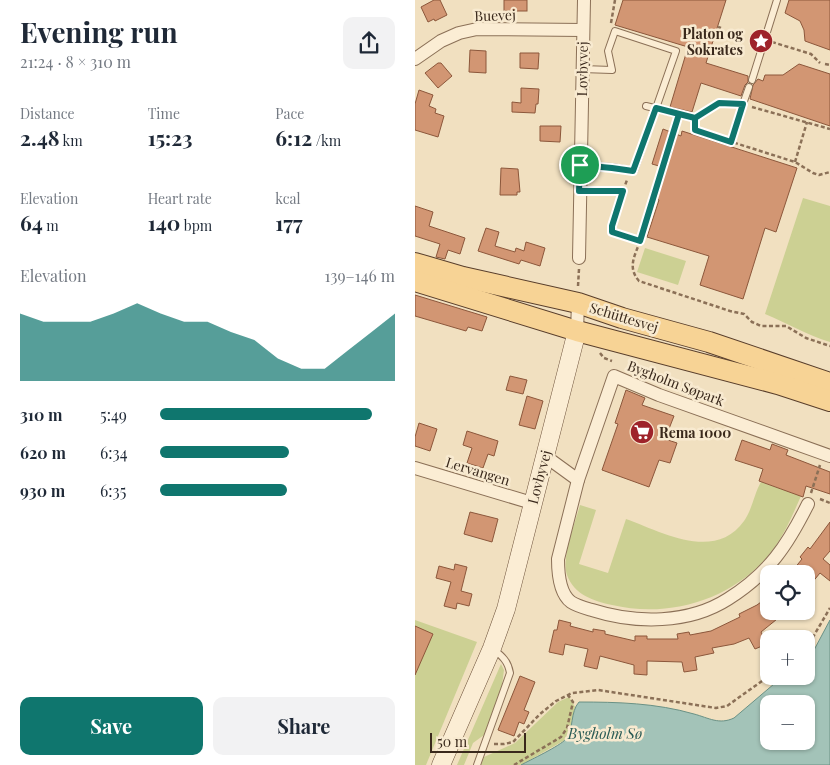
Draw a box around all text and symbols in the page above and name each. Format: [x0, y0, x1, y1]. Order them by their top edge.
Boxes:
street label: Buevej [474, 5, 516, 25]
text: Evening run [20, 13, 178, 50]
button: share [343, 17, 395, 69]
place label: Platon og Sokrates [682, 24, 743, 59]
place icon: Platon og Sokrates [748, 28, 774, 54]
street label: Lovbyvej [572, 41, 592, 97]
text: 21:24 · 8 × 310 m [20, 51, 131, 72]
text: Distance [20, 104, 75, 123]
text: Time [148, 104, 180, 123]
text: Pace [275, 104, 304, 123]
text: 2.48 [20, 123, 60, 151]
text: 15:23 [148, 123, 192, 151]
text: 6:12 [275, 123, 312, 151]
text: km [60, 131, 83, 150]
text: /km [312, 131, 341, 150]
pin [559, 144, 601, 186]
icon: arrive [566, 151, 594, 179]
text: Elevation [20, 189, 78, 208]
text: Heart rate [148, 189, 212, 208]
text: kcal [275, 189, 300, 208]
text: 64 [20, 208, 43, 236]
text: 140 [148, 208, 180, 236]
text: 177 [275, 208, 302, 236]
text: m [43, 216, 59, 235]
text: bpm [180, 216, 212, 235]
text: Elevation [20, 265, 87, 286]
text: 139–146 m [325, 265, 395, 286]
street label: Schüttesvej [587, 298, 661, 336]
street label: Bygholm Søpark [625, 356, 728, 410]
text: 310 m [20, 404, 62, 425]
text: 5:49 [100, 404, 127, 425]
supermarket icon: Rema 1000 [629, 419, 655, 445]
place label: Rema 1000 [659, 423, 731, 442]
text: 620 m [20, 442, 66, 463]
text: 6:34 [100, 442, 128, 463]
street label: Lovbyvej [523, 448, 555, 506]
street label: Lervangen [444, 452, 513, 490]
text: 930 m [20, 480, 65, 501]
text: 6:35 [100, 480, 126, 501]
map controls [760, 565, 815, 750]
button: locate [760, 565, 815, 620]
button: + [760, 630, 815, 685]
button: − [760, 695, 815, 750]
button: Save [20, 697, 203, 755]
button: Share [213, 697, 395, 755]
water label: Bygholm Sø [567, 723, 643, 743]
scale bar [430, 730, 526, 753]
text: 50 m [437, 732, 467, 751]

